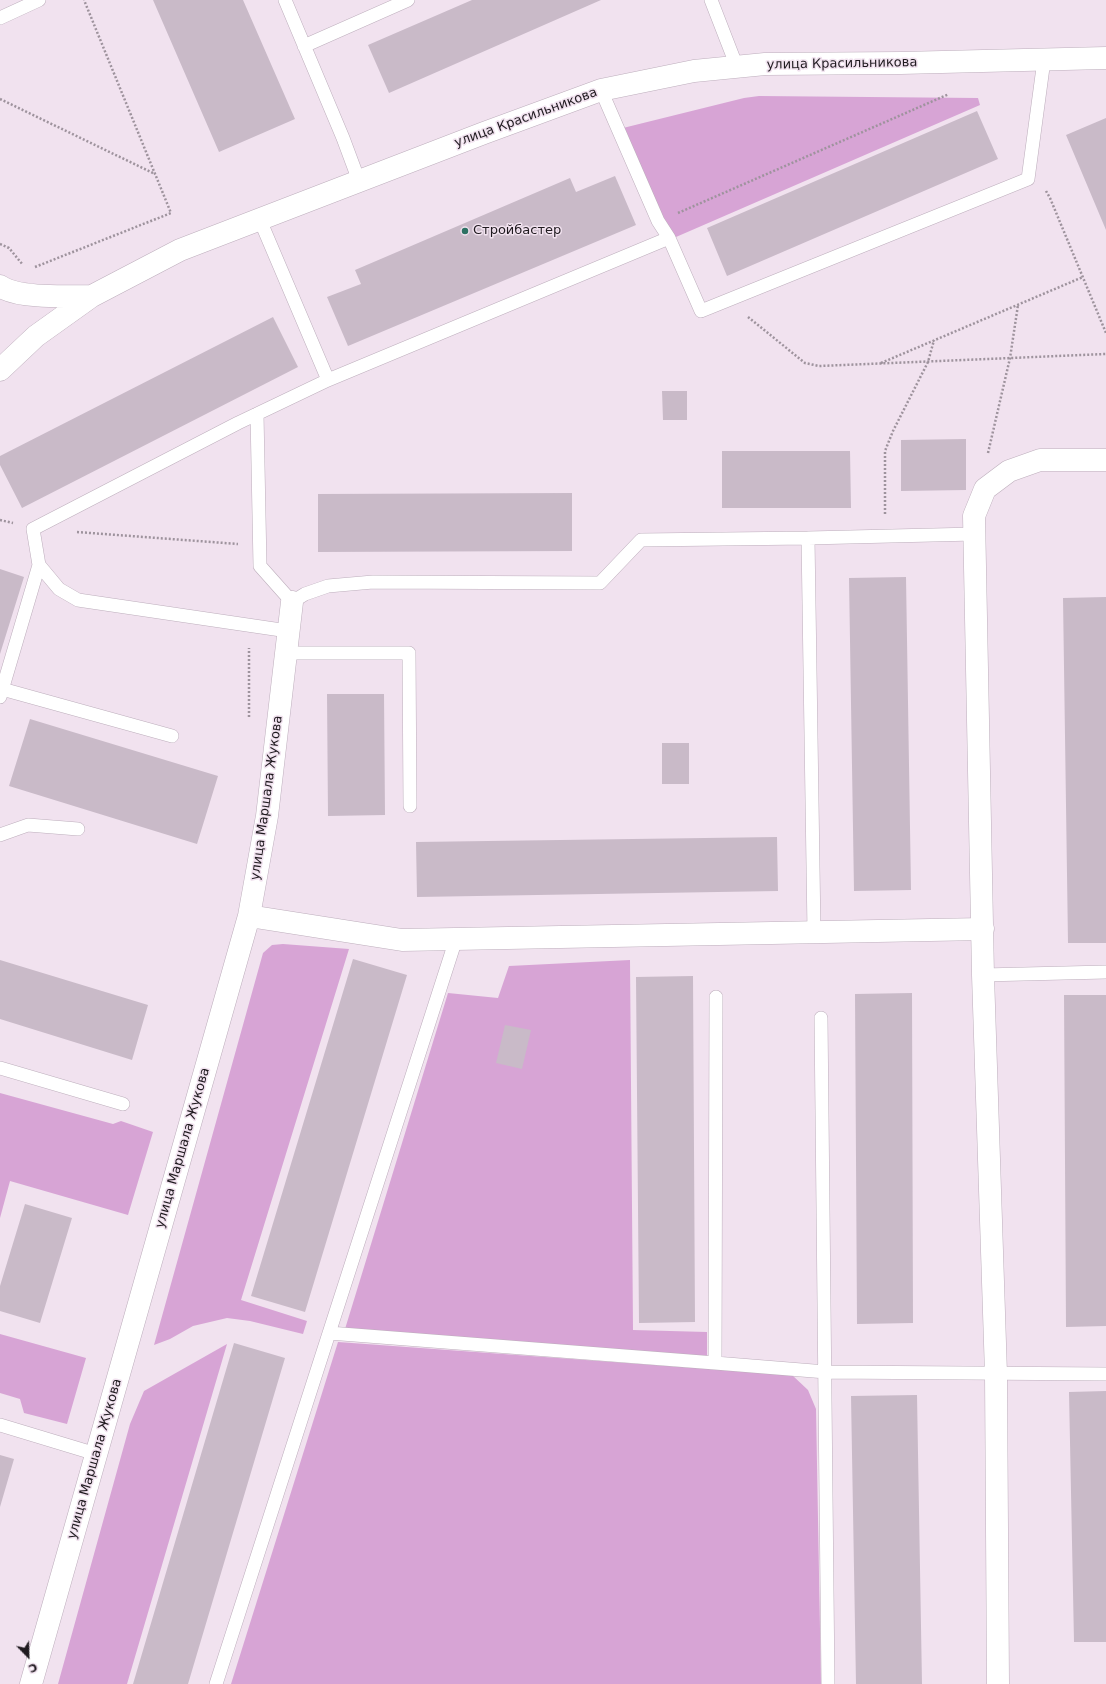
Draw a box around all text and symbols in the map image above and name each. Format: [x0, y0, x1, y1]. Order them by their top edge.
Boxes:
street label: улица Красильникова [766, 55, 918, 73]
street label: улица Красильникова [452, 85, 600, 151]
place label: Стройбастер [473, 223, 561, 239]
marker: Стройбастер [460, 226, 470, 236]
street label: улица Маршала Жукова [248, 715, 286, 881]
street label: улица Маршала Жукова [153, 1066, 213, 1230]
street label: улица Маршала Жукова [65, 1377, 125, 1541]
north arrow [8, 1636, 48, 1676]
text: С [27, 1660, 39, 1675]

